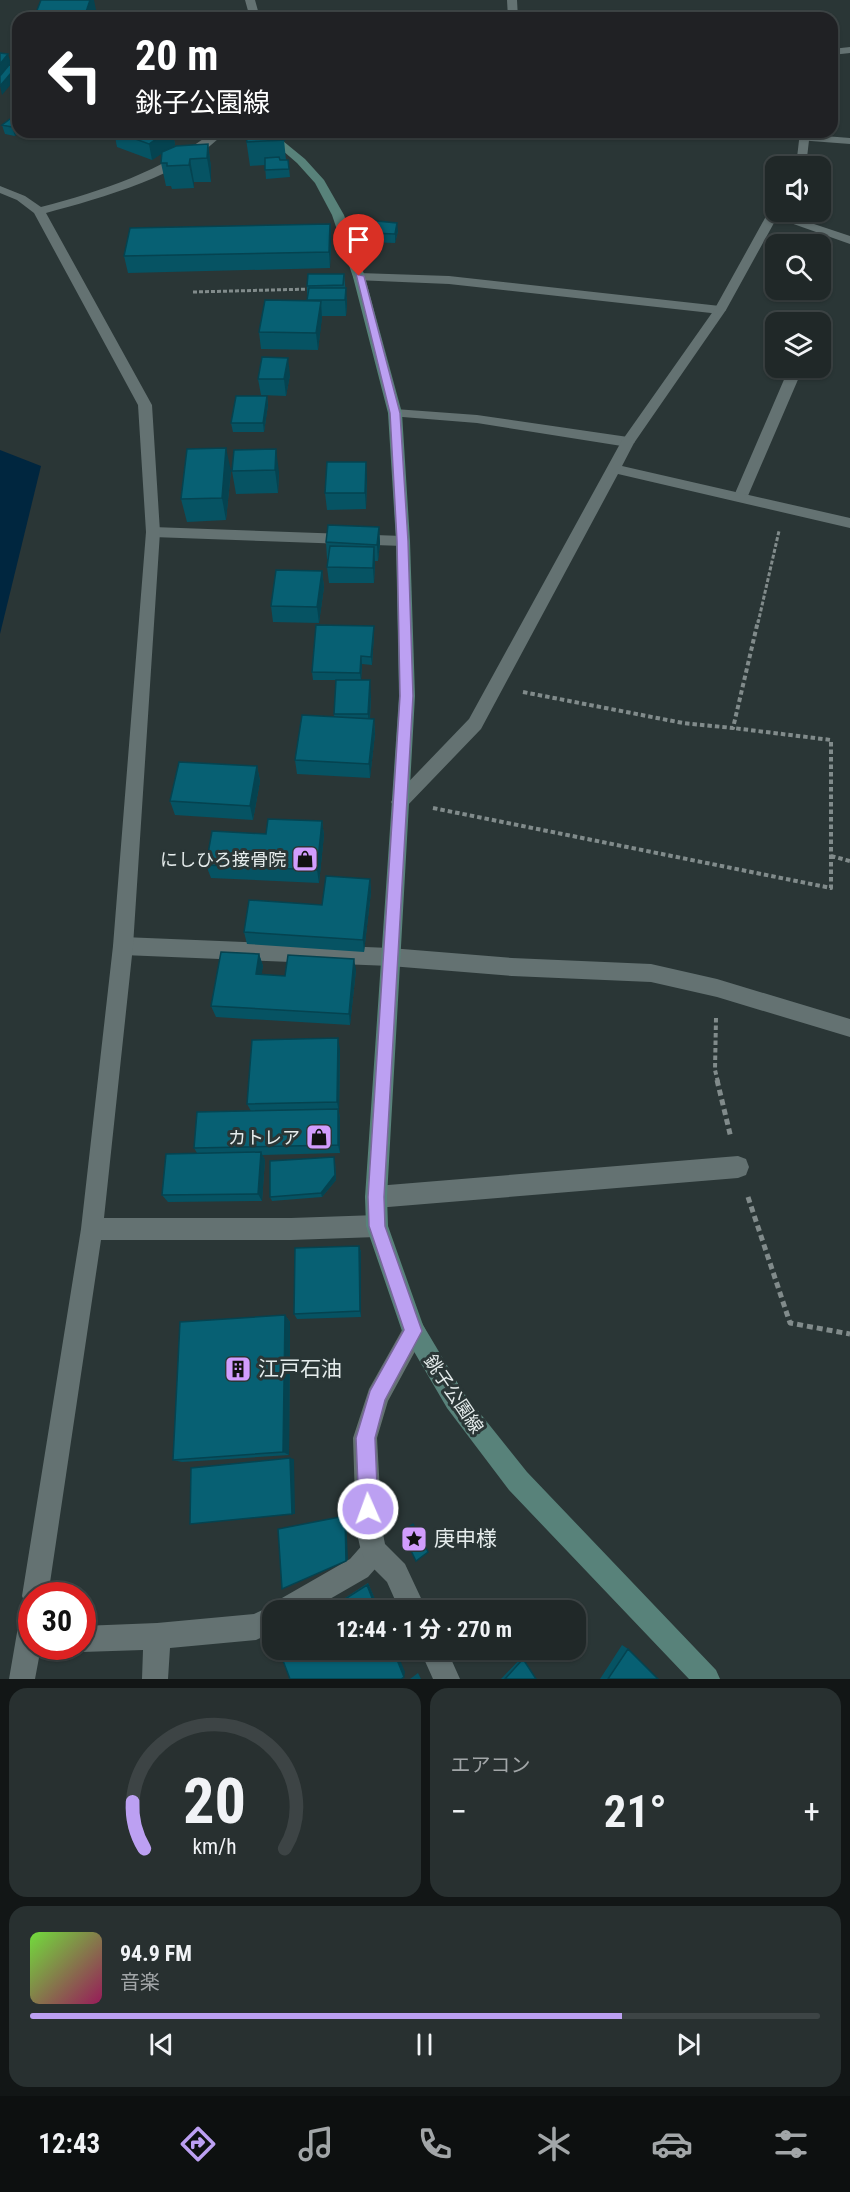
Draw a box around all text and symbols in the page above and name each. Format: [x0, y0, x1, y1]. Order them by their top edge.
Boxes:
text: 20 m [135, 31, 218, 80]
icon: left [36, 36, 114, 114]
text: 銚子公園線 [135, 87, 270, 119]
map controls [765, 156, 831, 378]
button: sound [765, 156, 831, 222]
pin [333, 214, 384, 276]
icon: arrive [342, 223, 375, 256]
button: search [765, 234, 831, 300]
button: layers [765, 312, 831, 378]
shop icon: にしひろ接骨院 [290, 844, 320, 874]
place label: にしひろ接骨院 [160, 849, 286, 870]
shop icon: カトレア [304, 1122, 334, 1152]
place label: カトレア [228, 1127, 300, 1148]
street label: 銚子公園線 [420, 1351, 488, 1437]
building icon: 江戸石油 [223, 1354, 253, 1384]
place label: 江戸石油 [258, 1357, 342, 1381]
position arrow [336, 1477, 400, 1541]
place icon: 庚申様 [399, 1524, 429, 1554]
place label: 庚申様 [434, 1527, 497, 1551]
speed limit sign: 30 [18, 1582, 96, 1660]
text: 12:44 · 1 分 · 270 m [336, 1617, 512, 1642]
text: エアコン [451, 1753, 531, 1777]
text: 20 [183, 1765, 246, 1838]
text: 21° [604, 1785, 667, 1838]
text: − [451, 1792, 467, 1831]
text: + [804, 1792, 820, 1831]
text: km/h [193, 1835, 237, 1860]
text: 94.9 FM [120, 1941, 192, 1966]
text: 音楽 [120, 1970, 160, 1994]
icon: previous [145, 2028, 178, 2061]
icon: pause [408, 2028, 441, 2061]
icon: next [672, 2028, 705, 2061]
icon: directions [177, 2123, 219, 2165]
icon: music [295, 2123, 337, 2165]
icon: phone [414, 2123, 456, 2165]
icon: climate [533, 2123, 575, 2165]
icon: car [651, 2123, 693, 2165]
icon: filters [770, 2123, 812, 2165]
text: 12:43 [38, 2128, 100, 2160]

